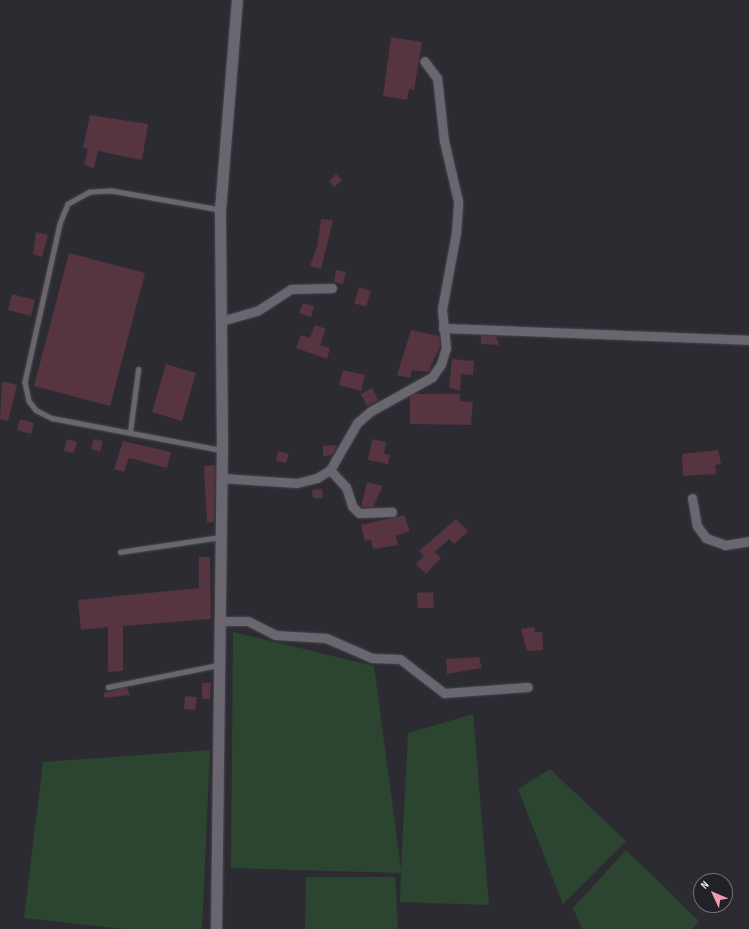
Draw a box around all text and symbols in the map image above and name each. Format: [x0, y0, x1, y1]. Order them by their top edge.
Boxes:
north arrow [693, 873, 733, 913]
text: N [698, 878, 711, 892]

